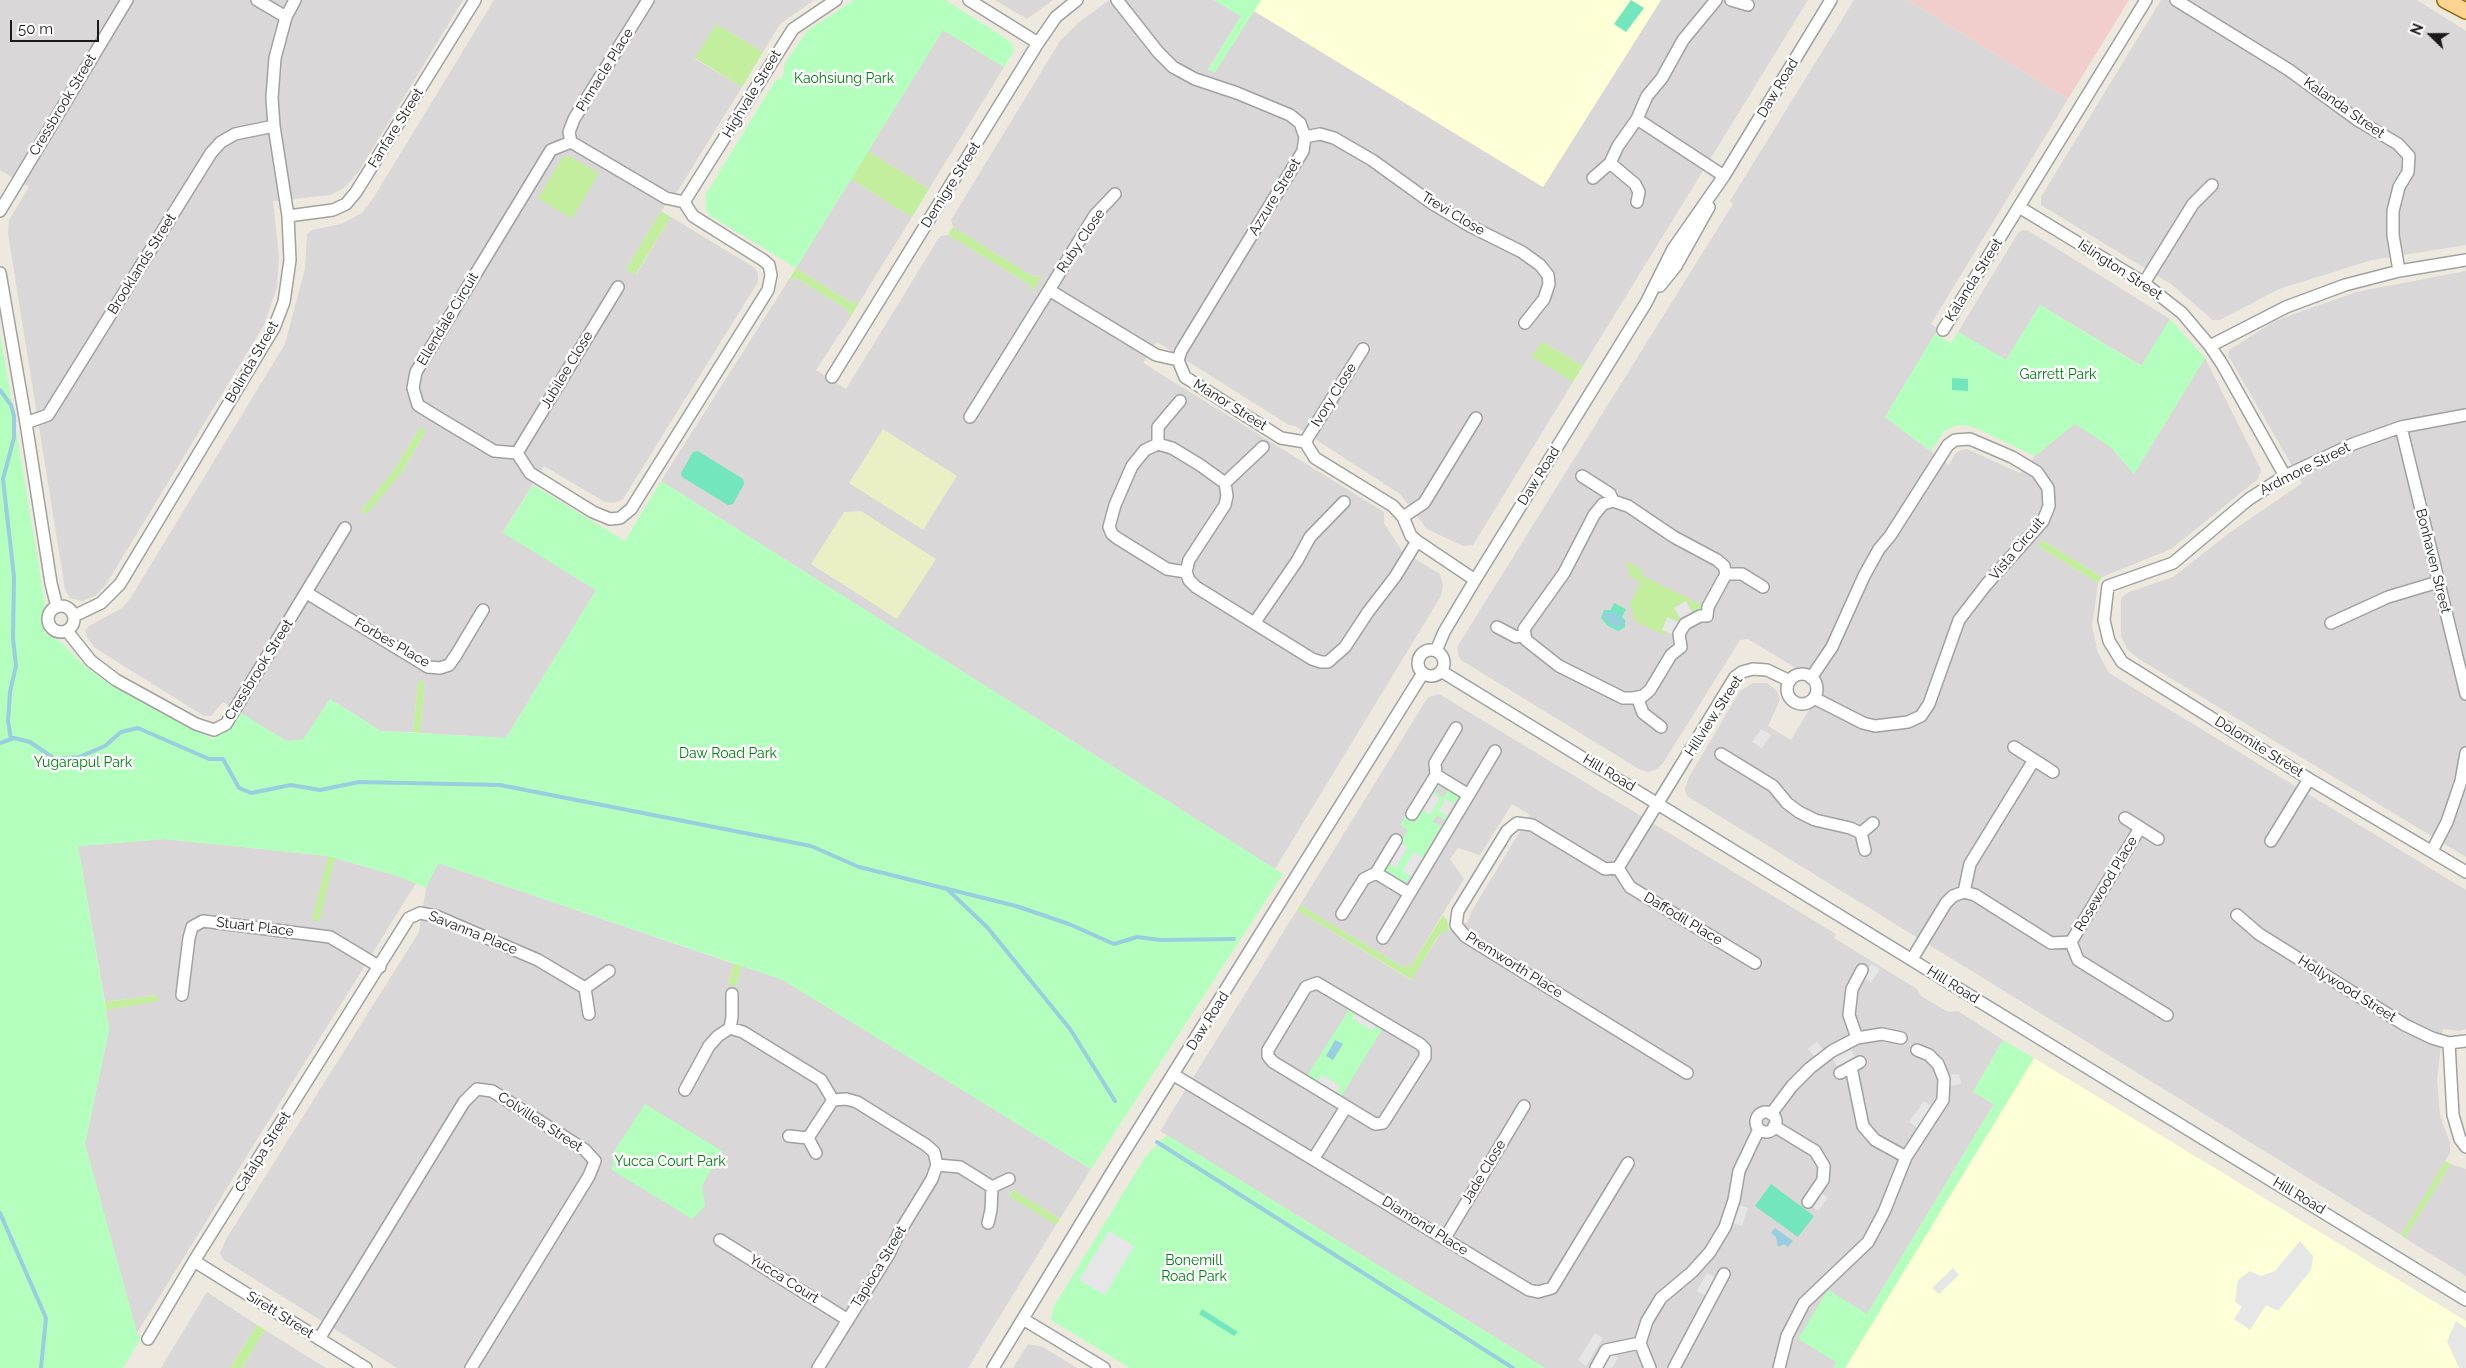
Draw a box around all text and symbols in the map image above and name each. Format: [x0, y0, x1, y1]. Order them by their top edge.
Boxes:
scale bar [12, 10, 101, 42]
north arrow [2406, 10, 2456, 60]
text: 50 m [18, 20, 53, 38]
text: N [2408, 21, 2427, 37]
street label: Pinnacle Place [573, 25, 637, 115]
street label: Highvale Street [719, 47, 785, 141]
street label: Cressbrook Street [26, 51, 100, 159]
street label: Daw Road [1754, 55, 1802, 121]
park label: Kaohsiung Park [794, 71, 894, 87]
street label: Kalanda Street [2300, 74, 2388, 142]
street label: Fanfare Street [365, 85, 427, 171]
street label: Demigre Street [918, 139, 984, 231]
street label: Azzure Street [1245, 155, 1305, 239]
street label: Trevi Close [1418, 189, 1488, 239]
street label: Ruby Close [1053, 206, 1109, 276]
street label: Brooklands Street [104, 211, 180, 317]
street label: Kalanda Street [1942, 235, 2006, 325]
street label: Islington Street [2075, 236, 2165, 304]
street label: Ellendale Circuit [414, 269, 482, 369]
street label: Bolinda Street [222, 318, 282, 406]
street label: Jubilee Close [537, 328, 597, 412]
street label: Ivory Close [1308, 360, 1360, 430]
park label: Garrett Park [2020, 367, 2096, 383]
street label: Manor Street [1190, 376, 1270, 434]
street label: Ardmore Street [2257, 439, 2353, 499]
street label: Daw Road [1514, 444, 1564, 508]
street label: Bonhaven Street [2412, 507, 2454, 615]
street label: Vista Circuit [1986, 514, 2048, 584]
street label: Forbes Place [351, 615, 433, 671]
street label: Cressbrook Street [221, 616, 297, 724]
street label: Hillview Street [1682, 672, 1746, 760]
street label: Dolomite Street [2211, 713, 2307, 781]
park label: Daw Road Park [679, 746, 777, 762]
street label: Hill Road [1580, 751, 1638, 795]
park label: Yugarapul Park [34, 755, 132, 771]
street label: Rosewood Place [2071, 833, 2141, 935]
street label: Daffodil Place [1641, 889, 1725, 949]
street label: Savanna Place [426, 908, 520, 958]
street label: Stuart Place [215, 914, 295, 940]
street label: Premworth Place [1462, 928, 1566, 1002]
street label: Hollywood Street [2295, 952, 2399, 1026]
street label: Hill Road [1924, 962, 1982, 1008]
street label: Daw Road [1183, 989, 1233, 1053]
street label: Colvillea Street [494, 1088, 586, 1156]
street label: Catalpa Street [232, 1109, 294, 1195]
street label: Jade Close [1458, 1137, 1510, 1207]
park label: Yucca Court Park [614, 1154, 726, 1170]
street label: Hill Road [2270, 1174, 2328, 1218]
street label: Diamond Place [1379, 1193, 1471, 1259]
street label: Tapioca Street [848, 1223, 910, 1311]
street label: Yucca Court [746, 1251, 822, 1307]
park label: Bonemill Road Park [1161, 1253, 1227, 1285]
street label: Sirett Street [243, 1288, 317, 1342]

